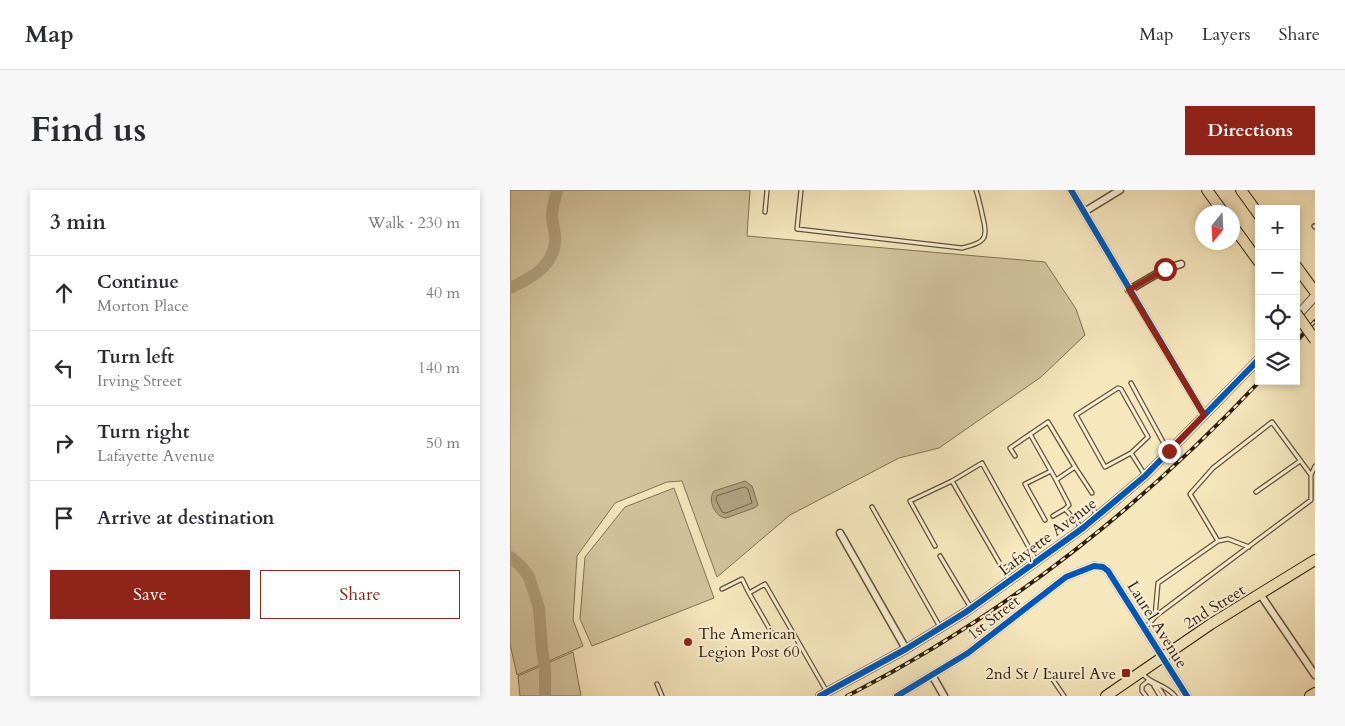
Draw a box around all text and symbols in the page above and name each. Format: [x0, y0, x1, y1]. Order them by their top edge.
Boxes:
text: Map [25, 18, 74, 51]
text: Map [1139, 22, 1174, 47]
text: Layers [1202, 22, 1251, 47]
text: Share [1279, 22, 1320, 47]
text: Find us [30, 106, 146, 154]
button: Directions [1185, 106, 1315, 155]
north arrow [1195, 205, 1240, 250]
map controls [1255, 205, 1300, 385]
button: + [1255, 205, 1300, 250]
text: 3 min [50, 208, 106, 237]
text: Walk · 230 m [368, 212, 460, 234]
button: − [1255, 250, 1300, 295]
route start [1154, 258, 1177, 281]
text: Continue [97, 269, 179, 295]
icon: ahead [50, 279, 78, 307]
text: 40 m [426, 282, 460, 304]
text: Morton Place [97, 295, 189, 317]
button: locate [1255, 295, 1300, 340]
button: layers [1255, 340, 1300, 385]
text: Turn left [97, 344, 174, 370]
icon: left [50, 354, 78, 382]
text: 140 m [418, 357, 460, 379]
text: Irving Street [97, 370, 182, 392]
text: Turn right [97, 419, 189, 445]
icon: right [50, 429, 78, 457]
text: 50 m [426, 432, 460, 454]
route end [1158, 440, 1181, 463]
text: Lafayette Avenue [97, 445, 215, 467]
street label: Lafayette Avenue [994, 493, 1101, 581]
icon: arrive [50, 504, 78, 532]
text: Arrive at destination [97, 505, 274, 531]
button: Save [50, 570, 250, 619]
button: Share [260, 570, 460, 619]
street label: Laurel Avenue [1122, 577, 1193, 672]
street label: 2nd Street [1180, 579, 1249, 634]
street label: 1st Street [963, 590, 1025, 645]
place label: The American Legion Post 60 [698, 623, 800, 663]
marker: The American Legion Post 60 [682, 636, 694, 648]
place label: 2nd St / Laurel Ave [985, 663, 1116, 685]
marker: 2nd St / Laurel Ave [1120, 667, 1132, 679]

